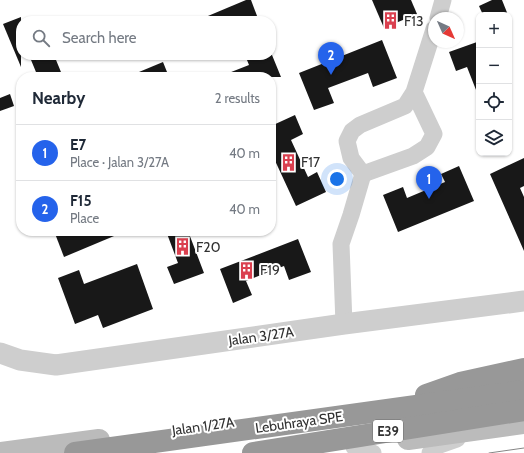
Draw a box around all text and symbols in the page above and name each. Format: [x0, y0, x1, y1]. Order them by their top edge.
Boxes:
building icon: F13 [381, 11, 401, 31]
place label: F13 [404, 12, 423, 30]
north arrow [428, 12, 464, 48]
map controls [476, 12, 512, 156]
button: + [476, 12, 512, 48]
search box [16, 16, 276, 60]
icon: search [30, 27, 52, 49]
text: Search here [62, 29, 137, 47]
pin: 2 [318, 42, 344, 75]
button: − [476, 48, 512, 84]
button: locate [476, 84, 512, 120]
text: Nearby [32, 88, 85, 108]
text: 2 results [215, 90, 260, 106]
button: layers [476, 120, 512, 156]
text: E7 [70, 136, 86, 154]
text: 1 [43, 145, 47, 161]
text: 40 m [229, 145, 260, 161]
building icon: F17 [278, 152, 298, 172]
place label: F17 [301, 153, 320, 171]
text: Place · Jalan 3/27A [70, 154, 169, 170]
pin: 1 [416, 166, 442, 199]
your location [327, 169, 347, 189]
text: F15 [70, 192, 91, 210]
text: 2 [42, 201, 48, 217]
text: 40 m [229, 201, 260, 217]
text: Place [70, 210, 99, 226]
building icon: F20 [173, 237, 193, 257]
place label: F20 [196, 238, 221, 256]
building icon: F19 [237, 260, 257, 280]
place label: F19 [260, 261, 280, 279]
street label: Jalan 3/27A [226, 322, 295, 350]
street label: Lebuhraya SPE [254, 407, 344, 437]
street label: Jalan 1/27A [170, 413, 236, 439]
road number: E39 [373, 420, 403, 442]

